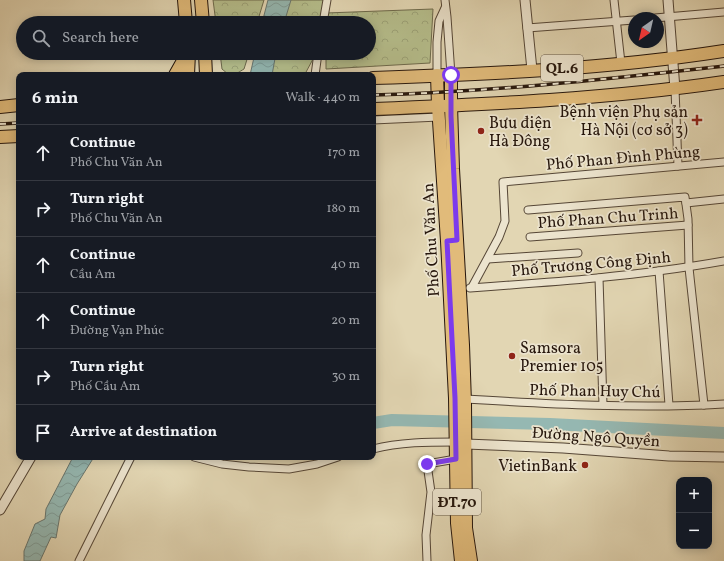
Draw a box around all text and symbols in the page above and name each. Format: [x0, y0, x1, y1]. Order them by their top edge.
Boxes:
north arrow [628, 12, 664, 48]
search box [16, 16, 376, 60]
icon: search [30, 27, 52, 49]
text: Search here [62, 28, 139, 49]
road number: QL.6 [541, 55, 583, 81]
route start [442, 66, 460, 84]
text: 6 min [32, 87, 78, 110]
text: Walk · 440 m [285, 89, 360, 107]
place label: Bệnh viện Phụ sản Hà Nội (cơ sở 3) [560, 102, 688, 142]
place label: Bưu điện Hà Đông [489, 113, 552, 153]
marker: Bệnh viện Phụ sản Hà Nội (cơ sở 3) [691, 114, 703, 126]
marker: Bưu điện Hà Đông [476, 126, 486, 136]
text: Continue [70, 133, 135, 154]
street label: Phố Phan Đình Phùng [545, 141, 701, 177]
icon: ahead [32, 142, 54, 164]
text: 170 m [327, 144, 360, 162]
text: Phố Chu Văn An [70, 154, 163, 172]
street label: Phố Chu Văn An [418, 182, 446, 297]
text: Turn right [70, 189, 144, 210]
icon: right [32, 198, 54, 220]
text: 180 m [326, 200, 360, 218]
street label: Phố Phan Chu Trinh [537, 203, 679, 235]
text: Phố Chu Văn An [70, 210, 163, 228]
text: Continue [70, 245, 135, 266]
street label: Phố Trương Công Định [510, 247, 672, 283]
icon: ahead [32, 254, 54, 276]
text: 40 m [331, 256, 360, 274]
text: Cầu Am [70, 266, 116, 284]
text: Continue [70, 301, 135, 322]
icon: ahead [32, 310, 54, 332]
text: 20 m [331, 312, 360, 330]
text: Đường Vạn Phúc [70, 322, 164, 340]
place label: Samsora Premier 105 [520, 338, 603, 378]
marker: Samsora Premier 105 [507, 351, 517, 361]
text: Turn right [70, 357, 144, 378]
icon: right [32, 366, 54, 388]
text: 30 m [332, 368, 360, 386]
text: Phố Cầu Am [70, 378, 140, 396]
street label: Phố Phan Huy Chú [529, 380, 661, 404]
icon: arrive [32, 422, 54, 444]
text: Arrive at destination [70, 422, 217, 443]
street label: Đường Ngô Quyền [531, 423, 661, 453]
route end [418, 455, 436, 473]
place label: VietinBank [498, 456, 577, 478]
marker: VietinBank [580, 460, 590, 470]
map controls [676, 477, 712, 549]
button: + [676, 477, 712, 513]
road number: ĐT.70 [433, 489, 481, 515]
button: − [676, 513, 712, 549]

